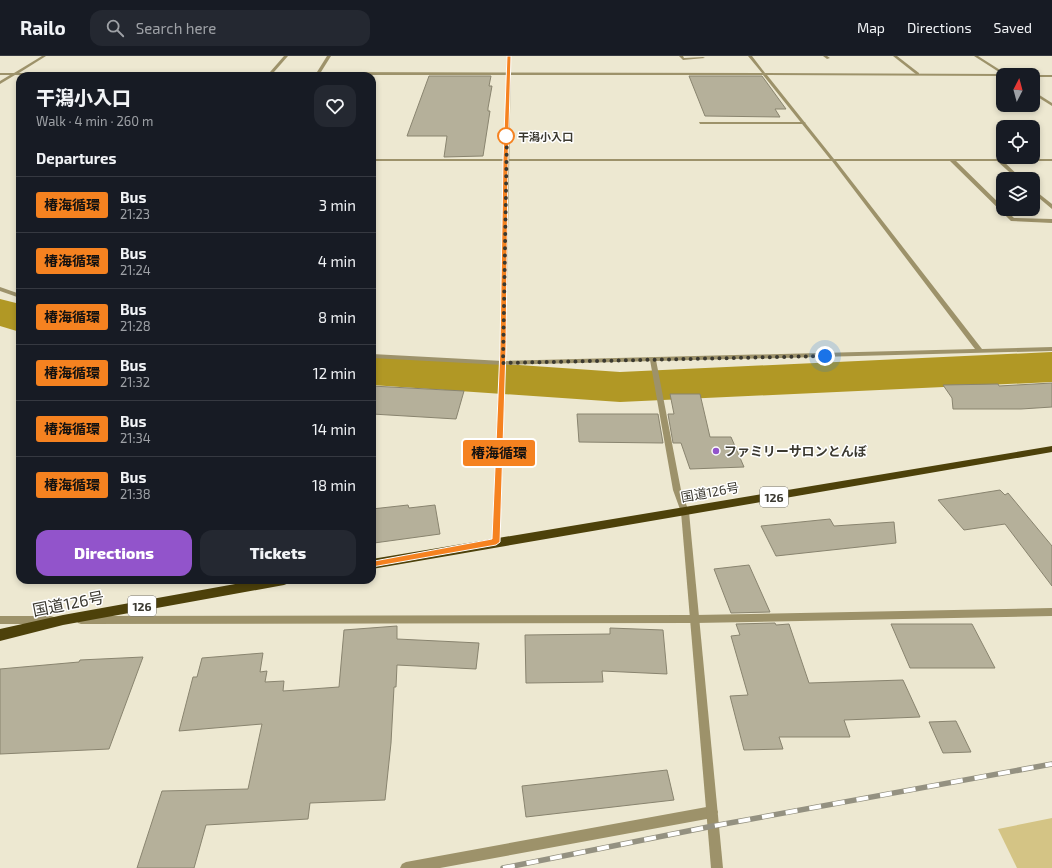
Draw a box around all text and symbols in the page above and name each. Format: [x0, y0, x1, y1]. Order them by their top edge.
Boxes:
search box [90, 10, 370, 46]
text: Railo [20, 16, 66, 39]
icon: search [104, 17, 126, 39]
text: Search here [136, 19, 216, 37]
text: Map [857, 19, 885, 36]
text: Directions [907, 19, 972, 36]
text: Saved [994, 19, 1032, 36]
north arrow [996, 68, 1040, 112]
map controls [996, 68, 1040, 216]
button: heart [314, 85, 356, 127]
text: 干潟小入口 [36, 86, 131, 109]
text: Walk · 4 min · 260 m [36, 113, 153, 129]
button: locate [996, 120, 1040, 164]
marker: 干潟小入口 [497, 127, 515, 145]
place label: 干潟小入口 [518, 130, 573, 143]
text: Departures [36, 149, 116, 167]
button: layers [996, 172, 1040, 216]
text: Bus [120, 188, 146, 206]
text: 椿海循環 [44, 196, 100, 213]
text: 3 min [319, 196, 356, 214]
text: 21:23 [120, 206, 150, 222]
text: Bus [120, 244, 146, 262]
text: 椿海循環 [44, 252, 100, 269]
text: 4 min [318, 252, 356, 270]
text: 21:24 [120, 262, 151, 278]
text: Bus [120, 300, 146, 318]
text: 椿海循環 [44, 308, 100, 325]
text: 8 min [318, 308, 356, 326]
text: 21:28 [120, 318, 151, 334]
your location [815, 346, 835, 366]
text: Bus [120, 356, 146, 374]
text: 椿海循環 [44, 364, 100, 381]
text: 12 min [313, 364, 356, 382]
text: 21:32 [120, 374, 150, 390]
text: Bus [120, 412, 146, 430]
text: 椿海循環 [44, 420, 100, 437]
text: 14 min [312, 420, 356, 438]
text: 21:34 [120, 430, 151, 446]
line badge: 椿海循環 [471, 440, 527, 466]
place label: ファミリーサロンとんぼ [724, 443, 867, 459]
text: 椿海循環 [471, 444, 527, 461]
marker: ファミリーサロンとんぼ [711, 446, 721, 456]
text: Bus [120, 468, 146, 486]
text: 椿海循環 [44, 476, 100, 493]
text: 18 min [312, 476, 356, 494]
street label: 国道126号 [680, 479, 740, 505]
text: 21:38 [120, 486, 151, 502]
road number: 126 [760, 487, 788, 507]
button: Directions [36, 530, 192, 576]
button: Tickets [200, 530, 356, 576]
street label: 国道126号 [31, 587, 105, 619]
road number: 126 [128, 596, 156, 616]

